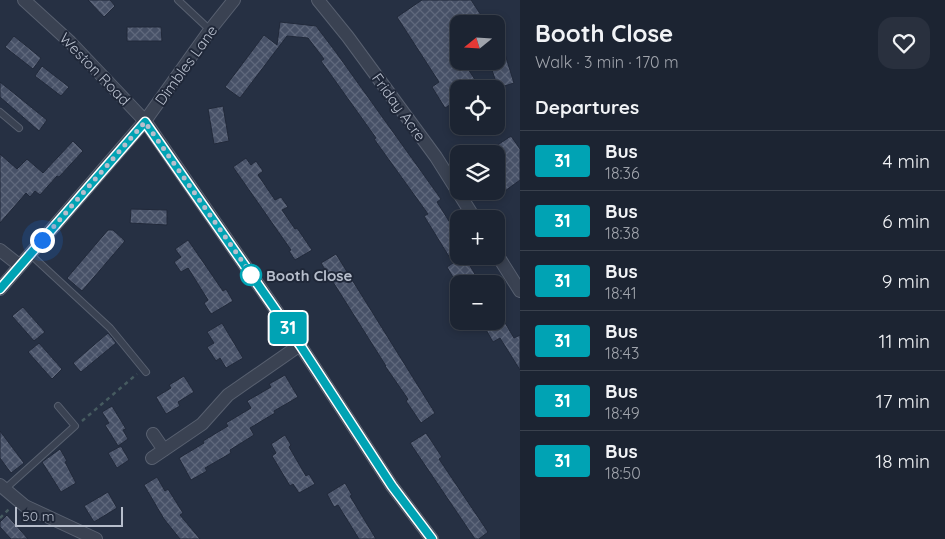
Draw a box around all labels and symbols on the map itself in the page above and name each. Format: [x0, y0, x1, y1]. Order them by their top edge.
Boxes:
north arrow [450, 15, 505, 70]
street label: Dimbles Lane [151, 21, 221, 109]
street label: Weston Road [56, 29, 134, 109]
street label: Friday Acre [368, 69, 430, 145]
your location [30, 228, 55, 253]
marker: Booth Close [240, 264, 262, 286]
place label: Booth Close [266, 266, 353, 285]
line badge: 31 [266, 312, 310, 344]
scale bar [15, 504, 122, 527]

